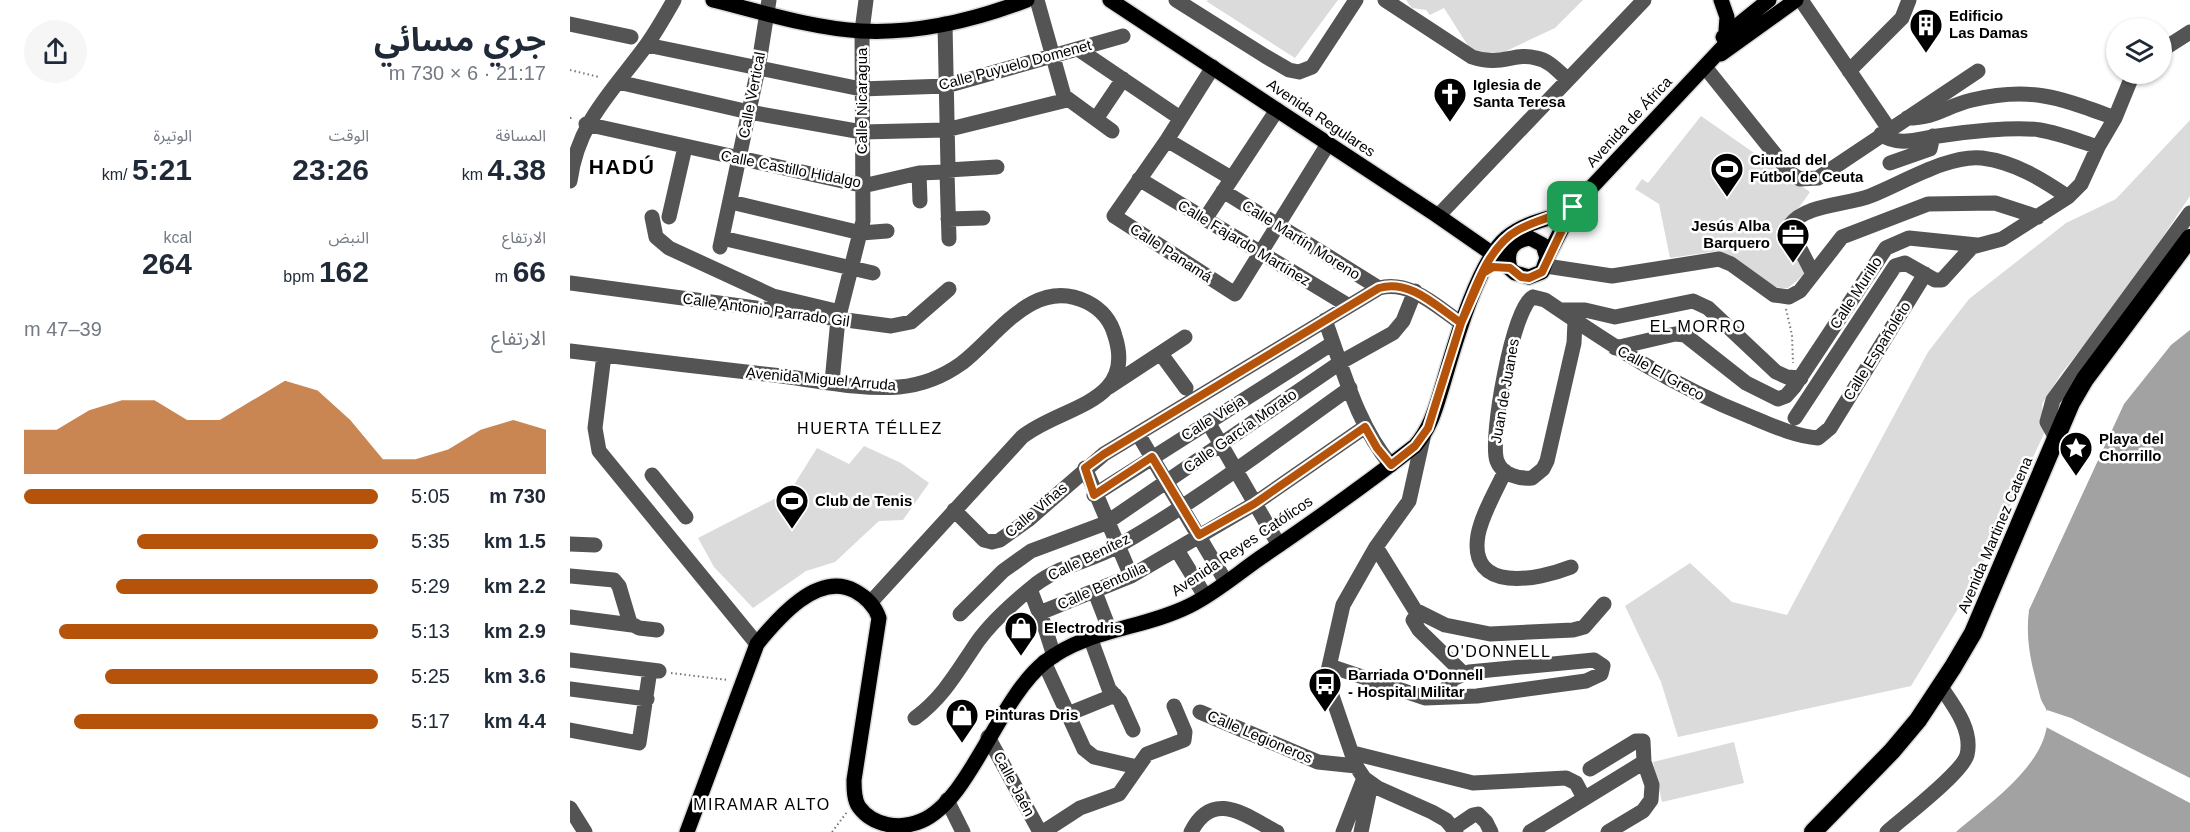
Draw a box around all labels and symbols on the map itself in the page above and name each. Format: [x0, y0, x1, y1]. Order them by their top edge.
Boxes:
building icon: Edificio Las Damas [1908, 7, 1944, 54]
place label: Edificio Las Damas [1949, 7, 2028, 41]
street label: Calle Puyuelo Domenet [937, 36, 1094, 93]
street label: Calle Nicaragua [853, 47, 870, 154]
street label: Calle Vertical [735, 50, 768, 139]
street label: Avenida de África [1582, 72, 1675, 170]
street label: Avenida Regulares [1264, 75, 1378, 160]
church icon: Iglesia de Santa Teresa [1432, 76, 1468, 123]
place label: Iglesia de Santa Teresa [1473, 76, 1566, 110]
street label: Calle Castillo Hidalgo [719, 147, 863, 190]
sports icon: Ciudad del Fútbol de Ceuta [1709, 151, 1745, 198]
place label: Ciudad del Fútbol de Ceuta [1750, 151, 1864, 185]
district label: HADÚ [589, 155, 655, 178]
pin [1547, 181, 1598, 232]
street label: Calle Fajardo Martínez [1175, 196, 1314, 289]
street label: Calle Martín Moreno [1239, 196, 1363, 283]
place label: Jesús Alba Barquero [1691, 217, 1771, 251]
office icon: Jesús Alba Barquero [1775, 217, 1811, 264]
street label: Calle Panamá [1127, 220, 1216, 286]
street label: Calle Murillo [1826, 253, 1885, 332]
street label: Calle Antonio Parrado Gil [681, 289, 851, 330]
street label: Calle Españoleto [1839, 298, 1914, 403]
district label: EL MORRO [1650, 318, 1746, 335]
street label: Juan de Juanes [1487, 337, 1522, 445]
street label: Calle El Greco [1615, 342, 1708, 403]
street label: Avenida Miguel Arruda [745, 363, 897, 394]
street label: Calle García Morato [1180, 385, 1300, 476]
street label: Calle Vieja [1178, 391, 1248, 444]
district label: HUERTA TÉLLEZ [797, 419, 943, 437]
place icon: Playa del Chorrillo [2058, 430, 2094, 477]
place label: Playa del Chorrillo [2099, 430, 2164, 464]
street label: Avenida Martinez Catena [1954, 453, 2035, 616]
street label: Calle Viñas [1001, 479, 1070, 540]
sports icon: Club de Tenis [774, 483, 810, 530]
place label: Club de Tenis [815, 492, 912, 509]
street label: Avenida Reyes Católicos [1168, 492, 1315, 599]
street label: Calle Benítez [1045, 529, 1133, 584]
street label: Calle Bentolila [1055, 558, 1150, 613]
shop icon: Electrodris [1003, 610, 1039, 657]
place label: Electrodris [1044, 619, 1122, 636]
district label: O'DONNELL [1447, 643, 1551, 660]
bus stop icon: Barriada O'Donnell - Hospital Militar [1307, 666, 1343, 713]
place label: Barriada O'Donnell - Hospital Militar [1348, 666, 1483, 700]
shop icon: Pinturas Dris [944, 697, 980, 744]
place label: Pinturas Dris [985, 706, 1078, 723]
street label: Calle Legioneros [1205, 707, 1315, 766]
street label: Calle Jaén [990, 748, 1039, 819]
district label: MIRAMAR ALTO [693, 796, 831, 813]

